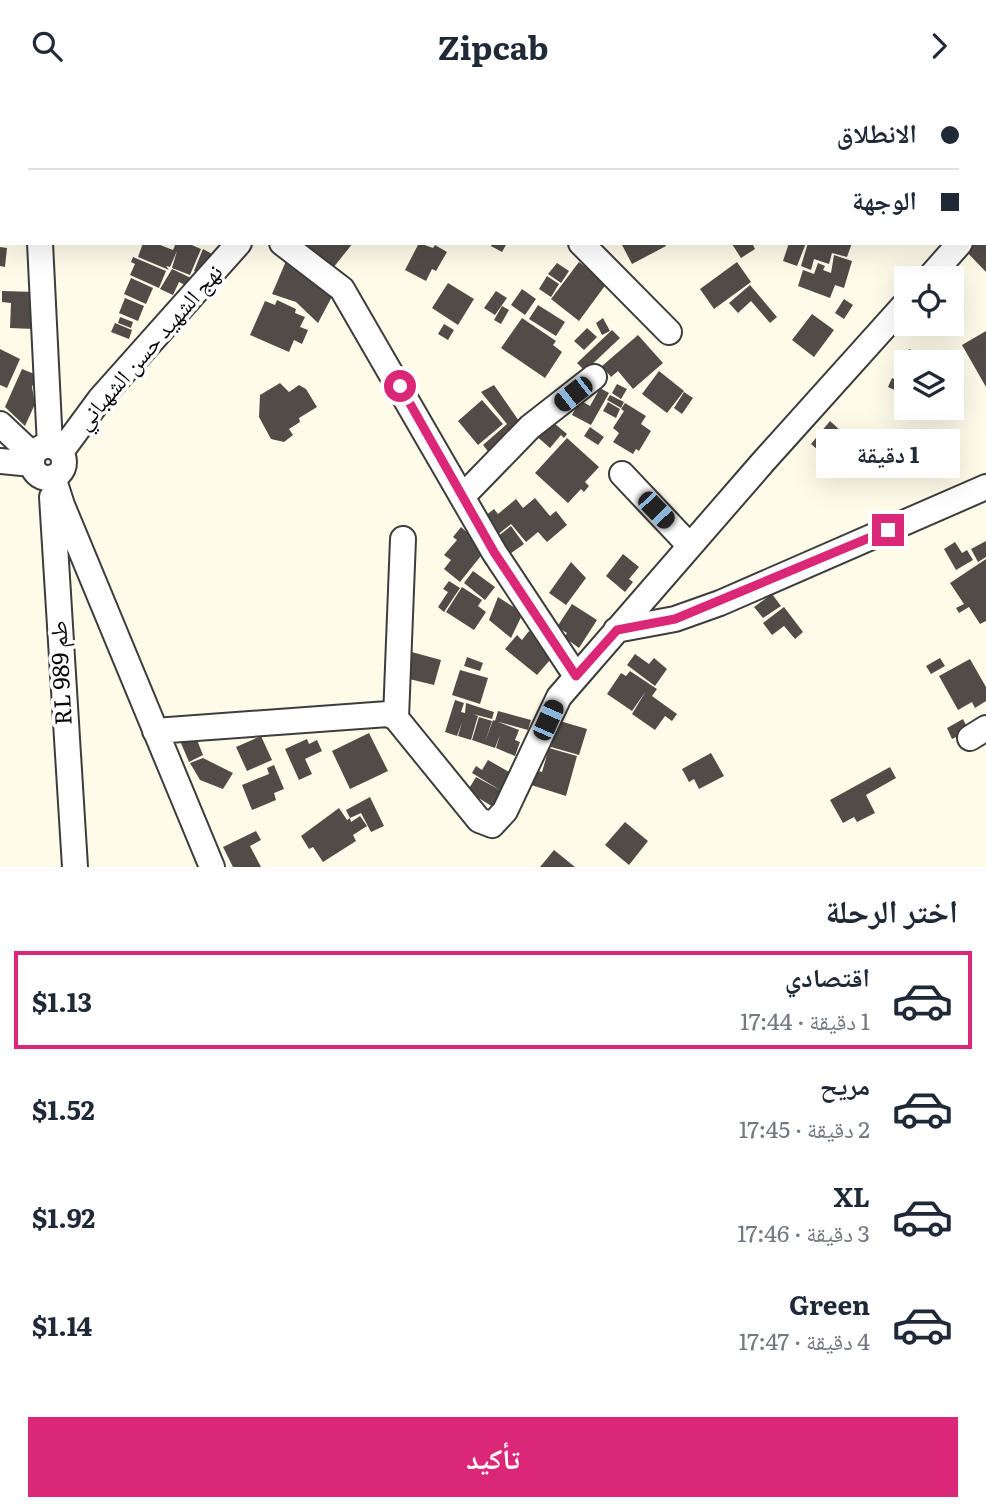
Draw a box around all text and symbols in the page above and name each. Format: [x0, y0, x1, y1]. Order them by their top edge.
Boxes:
text: Zipcab [438, 22, 548, 70]
icon: search [28, 27, 66, 65]
icon: forward [920, 27, 958, 65]
text: الانطلاق [837, 112, 917, 151]
text: الوجهة [852, 179, 917, 218]
street label: نهج الشهيد حسن الشهباني [66, 255, 232, 439]
map controls [894, 266, 964, 420]
button: locate [894, 266, 964, 336]
button: layers [894, 350, 964, 420]
route start [384, 370, 416, 402]
car [550, 373, 597, 415]
callout: 1 دقيقة [816, 429, 960, 477]
text: 1 دقيقة [857, 436, 919, 470]
car [634, 488, 679, 532]
route end [872, 514, 904, 546]
street label: RL طم 989 [39, 620, 80, 726]
car [530, 697, 567, 743]
text: اختر الرحلة [825, 885, 958, 933]
text: اقتصادي [785, 956, 870, 995]
icon: car [891, 969, 954, 1032]
text: $1.13 [32, 981, 92, 1020]
text: 1 دقيقة · 17:44 [740, 1003, 870, 1037]
text: مريح [820, 1064, 870, 1103]
icon: car [891, 1077, 954, 1140]
text: $1.52 [32, 1089, 95, 1128]
text: 2 دقيقة · 17:45 [739, 1111, 870, 1145]
text: XL [833, 1176, 870, 1215]
icon: car [891, 1185, 954, 1248]
text: $1.92 [32, 1197, 95, 1236]
text: 3 دقيقة · 17:46 [737, 1215, 870, 1249]
text: Green [789, 1284, 870, 1323]
icon: car [891, 1293, 954, 1356]
text: $1.14 [32, 1305, 92, 1344]
text: 4 دقيقة · 17:47 [738, 1323, 870, 1357]
button: تأكيد [28, 1417, 958, 1497]

